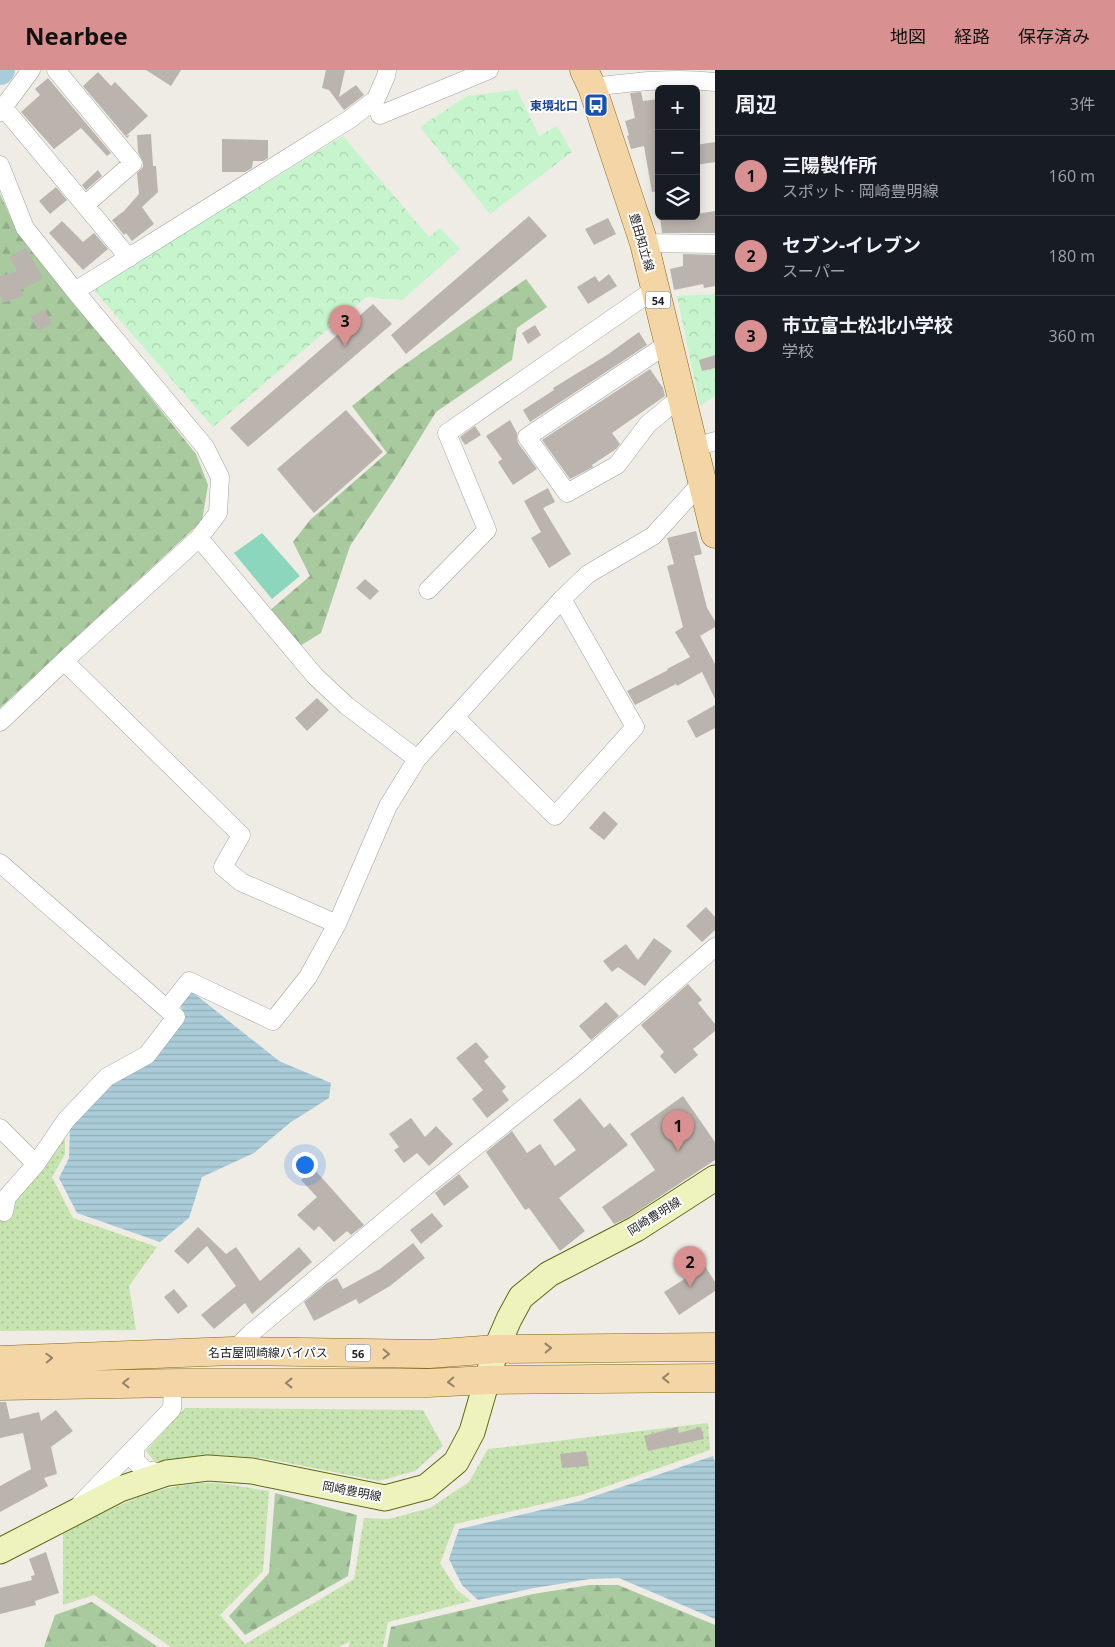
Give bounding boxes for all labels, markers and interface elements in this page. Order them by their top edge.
text: Nearbee [25,19,128,52]
text: 地図 [890,24,926,48]
text: 経路 [954,24,990,48]
text: 保存済み [1018,24,1090,48]
map controls [655,85,700,220]
button: + [655,85,700,130]
text: 周辺 [735,90,777,118]
bus stop icon: 東境北口 [583,92,609,118]
text: 3件 [1070,93,1095,115]
place label: 東境北口 [530,97,578,114]
button: − [655,130,700,175]
text: 三陽製作所 [782,152,877,178]
text: 1 [746,165,756,187]
text: 160 m [1049,165,1095,187]
button: layers [655,175,700,220]
text: スポット · 岡崎豊明線 [782,180,939,202]
street label: 豊田知立線 [626,211,658,273]
text: セブン-イレブン [782,232,921,258]
text: 2 [746,245,756,267]
text: 180 m [1049,245,1095,267]
text: スーパー [782,260,846,282]
road number: 54 [646,292,670,308]
pin: 3 [329,305,361,346]
text: 市立富士松北小学校 [782,312,953,338]
text: 3 [746,325,756,347]
text: 360 m [1049,325,1095,347]
text: 学校 [782,340,814,362]
pin: 1 [662,1110,694,1151]
your location [292,1152,318,1178]
street label: 岡崎豊明線 [624,1193,684,1239]
pin: 2 [674,1246,706,1287]
one-way arrow [545,1343,553,1353]
street label: 名古屋岡崎線バイパス [208,1344,328,1361]
road number: 56 [346,1345,370,1362]
one-way arrow [382,1349,390,1359]
one-way arrow [45,1353,53,1363]
one-way arrow [662,1373,670,1384]
one-way arrow [447,1376,455,1387]
one-way arrow [122,1378,130,1388]
one-way arrow [285,1378,292,1388]
street label: 岡崎豊明線 [321,1477,383,1505]

